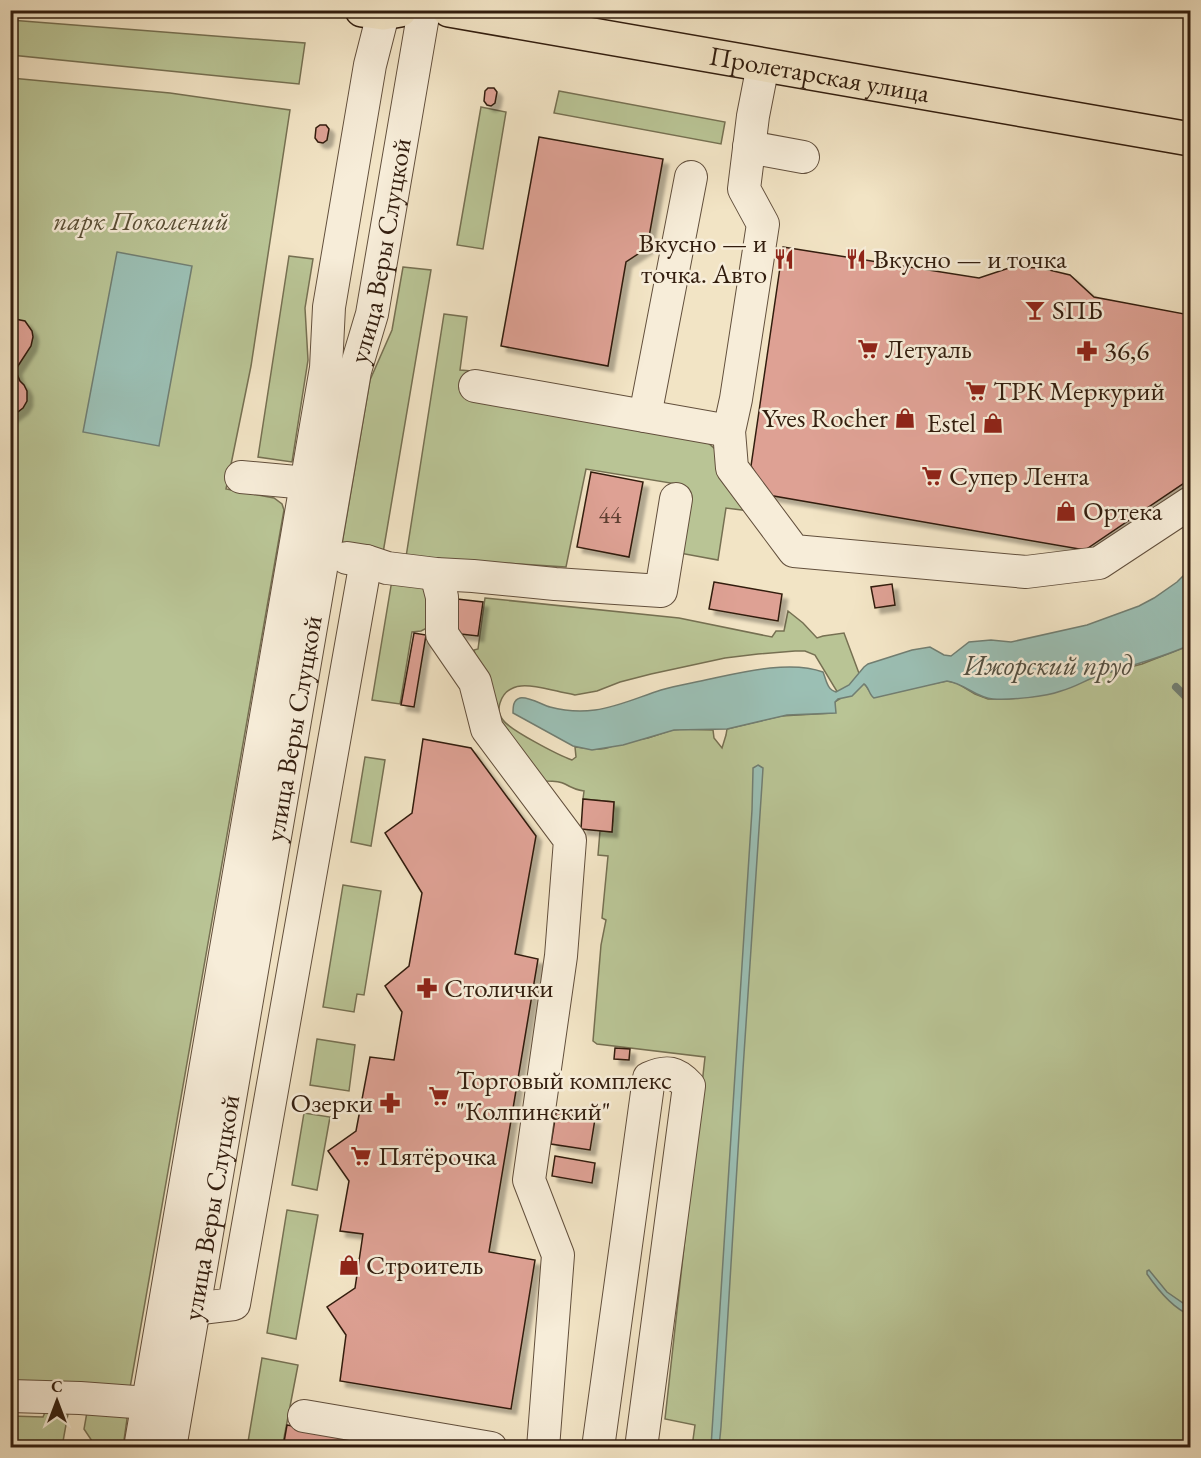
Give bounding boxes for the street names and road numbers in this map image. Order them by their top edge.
street label: Пролетарская улица [707,38,933,110]
street label: улица Веры Слуцкой [340,135,419,367]
street label: улица Веры Слуцкой [256,613,330,844]
street label: улица Веры Слуцкой [174,1092,247,1323]

